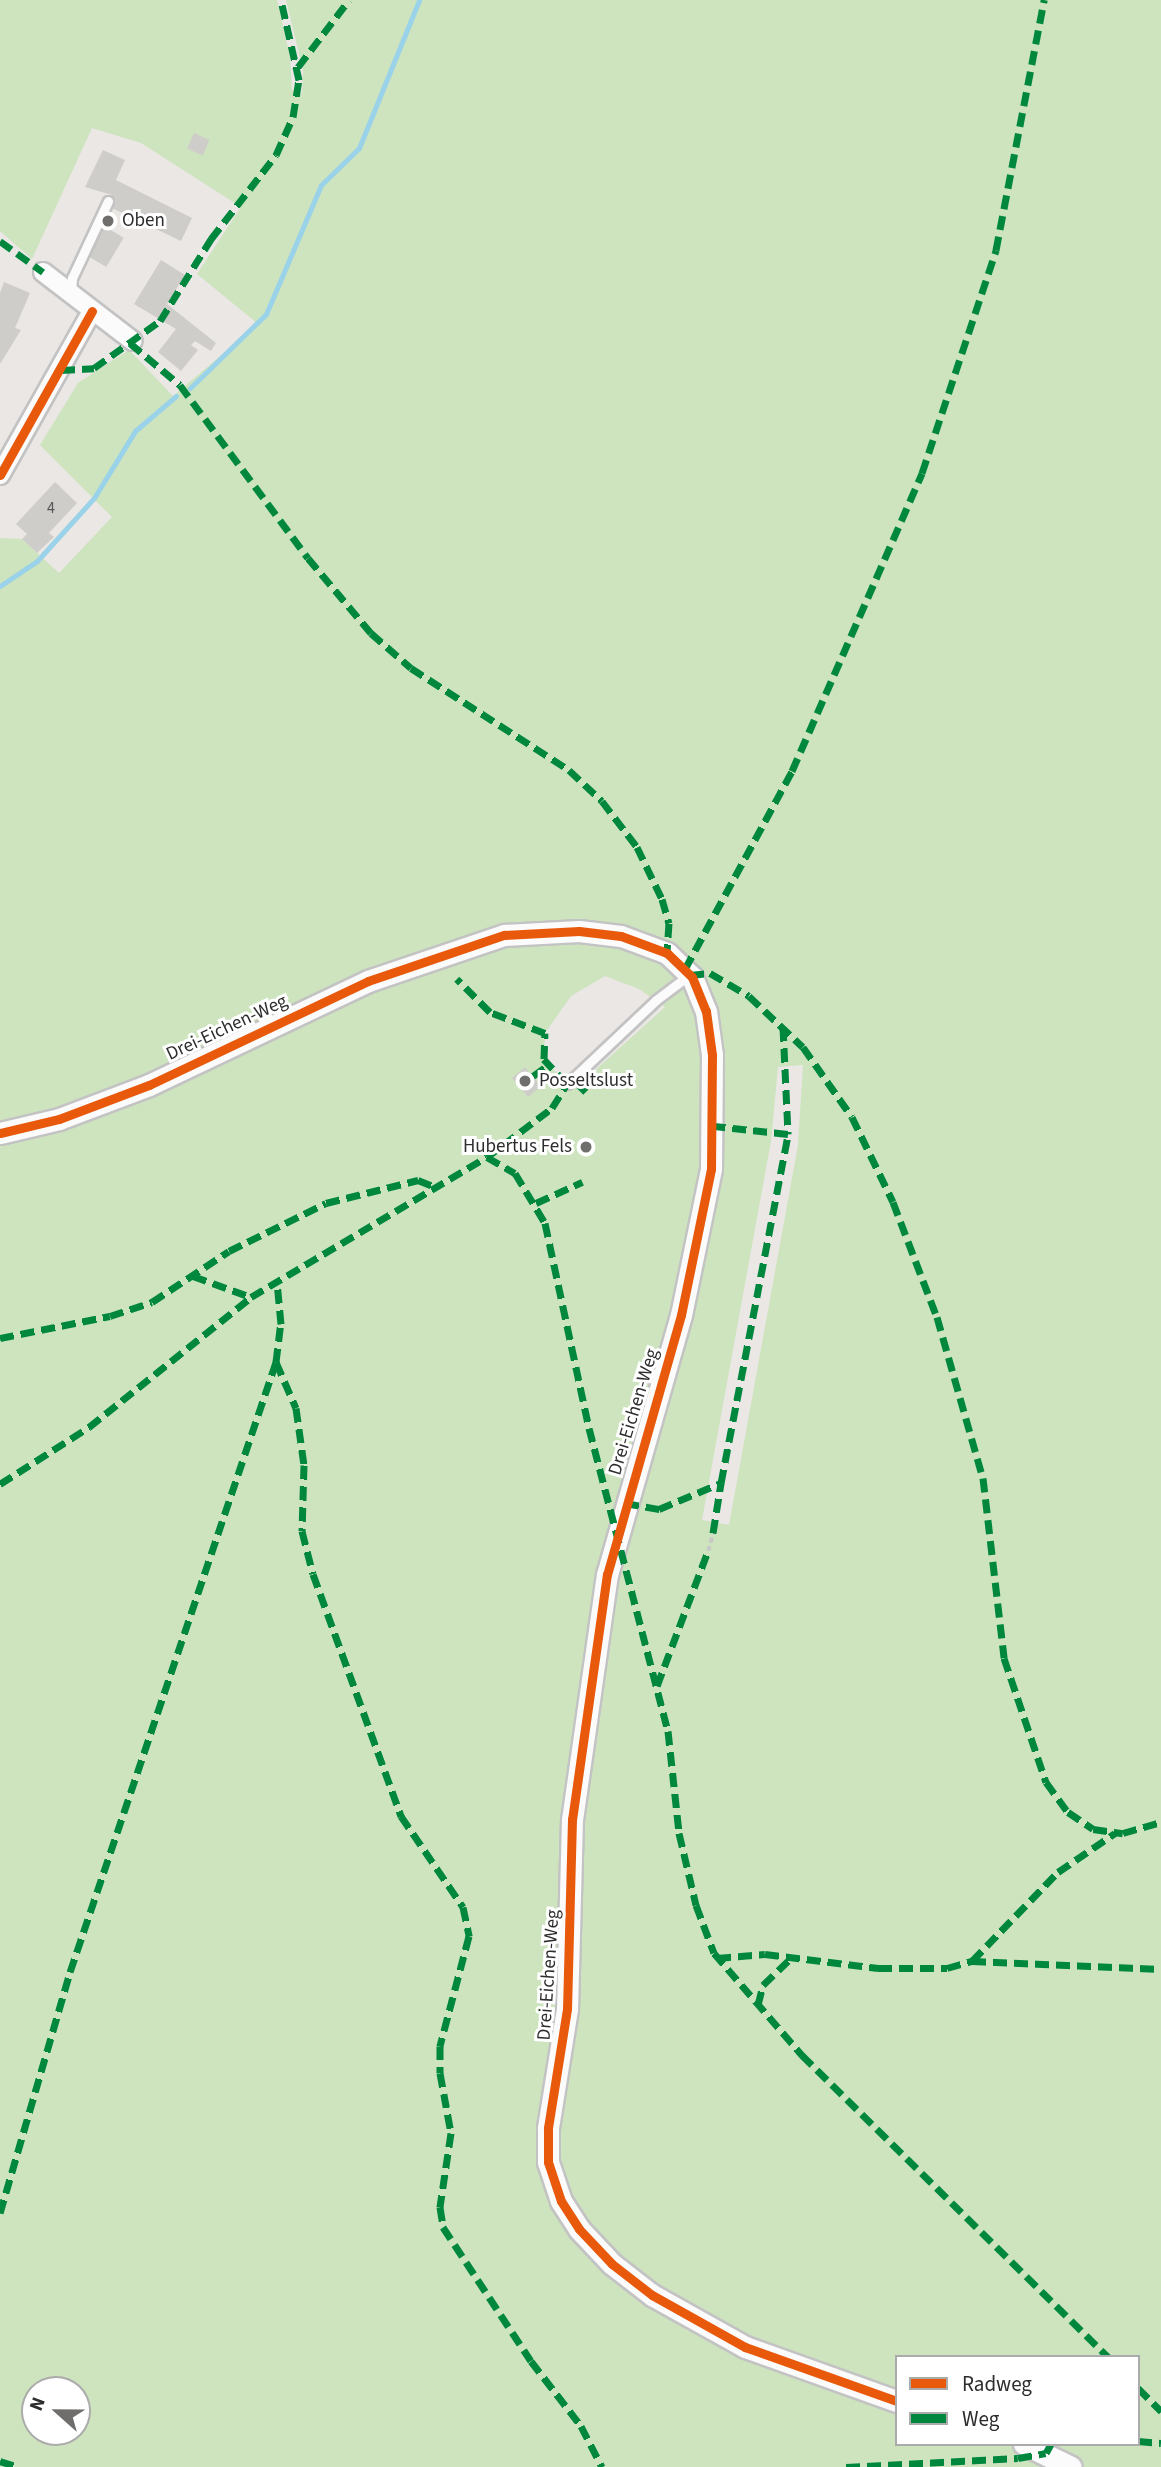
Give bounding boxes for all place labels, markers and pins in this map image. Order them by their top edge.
place label: Oben [122,210,165,232]
marker: Oben [100,213,116,229]
place label: Posseltslust [539,1070,633,1092]
marker: Posseltslust [517,1073,533,1089]
place label: Hubertus Fels [463,1136,572,1158]
marker: Hubertus Fels [578,1139,594,1155]

